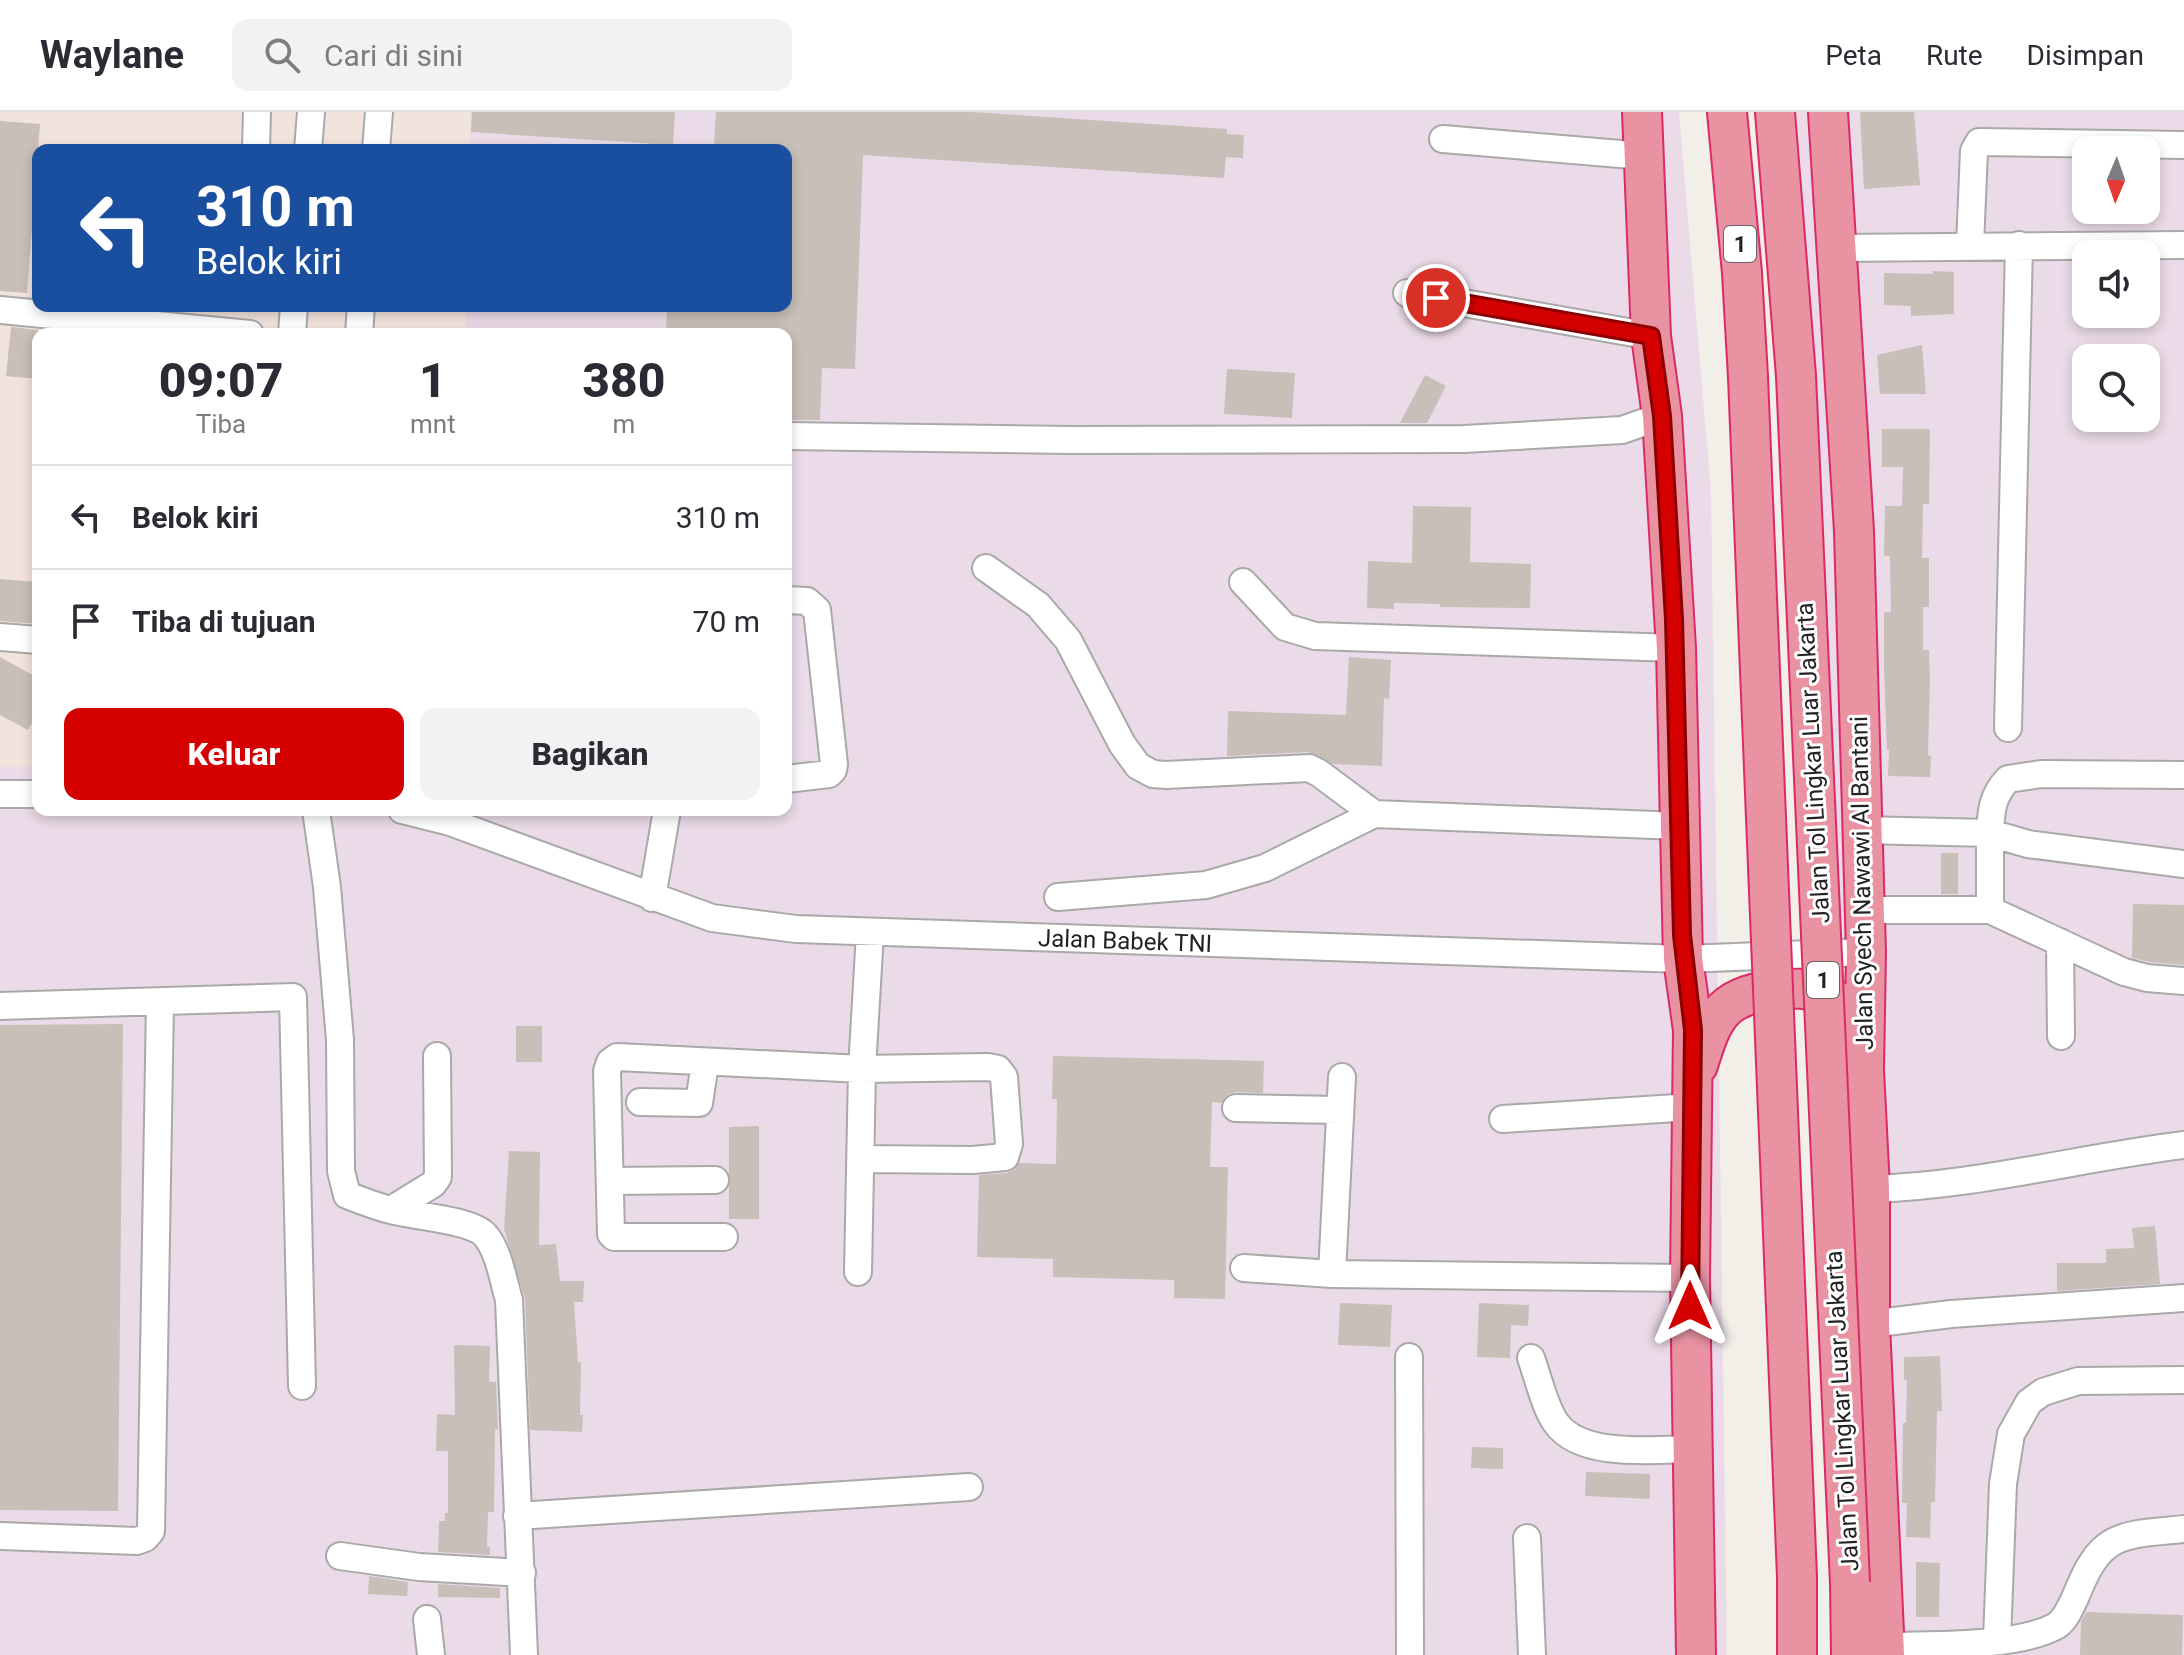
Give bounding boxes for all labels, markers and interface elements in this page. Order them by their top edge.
search box [232,19,792,91]
text: Waylane [40,33,184,77]
icon: search [260,33,304,77]
text: Cari di sini [324,38,463,73]
text: Peta [1825,39,1882,72]
text: Rute [1926,39,1983,72]
text: Disimpan [2027,39,2144,72]
north arrow [2072,136,2160,224]
map controls [2072,136,2160,432]
text: 310 m [196,174,355,240]
icon: left [64,176,168,280]
road number: 1 [1724,226,1756,262]
button: sound [2072,240,2160,328]
text: Belok kiri [196,241,342,283]
pin [1402,264,1470,332]
icon: arrive [1414,276,1458,320]
button: search [2072,344,2160,432]
text: 09:07 [159,352,283,409]
text: 1 [419,352,447,409]
text: 380 [582,352,665,409]
text: Tiba [196,409,246,439]
text: mnt [410,409,456,439]
text: m [612,409,635,439]
icon: left [64,495,108,539]
text: Belok kiri [132,500,259,535]
text: 310 m [676,500,760,535]
icon: arrive [64,599,108,643]
street label: Jalan Tol Lingkar Luar Jakarta [1791,602,1835,924]
text: Tiba di tujuan [132,604,316,639]
text: 70 m [693,604,760,639]
button: Keluar [64,708,404,800]
button: Bagikan [420,708,760,800]
street label: Jalan Syech Nawawi Al Bantani [1845,716,1879,1050]
street label: Jalan Babek TNI [1037,924,1213,958]
road number: 1 [1807,962,1839,998]
street label: Jalan Tol Lingkar Luar Jakarta [1820,1250,1864,1572]
position arrow [1648,1264,1732,1348]

